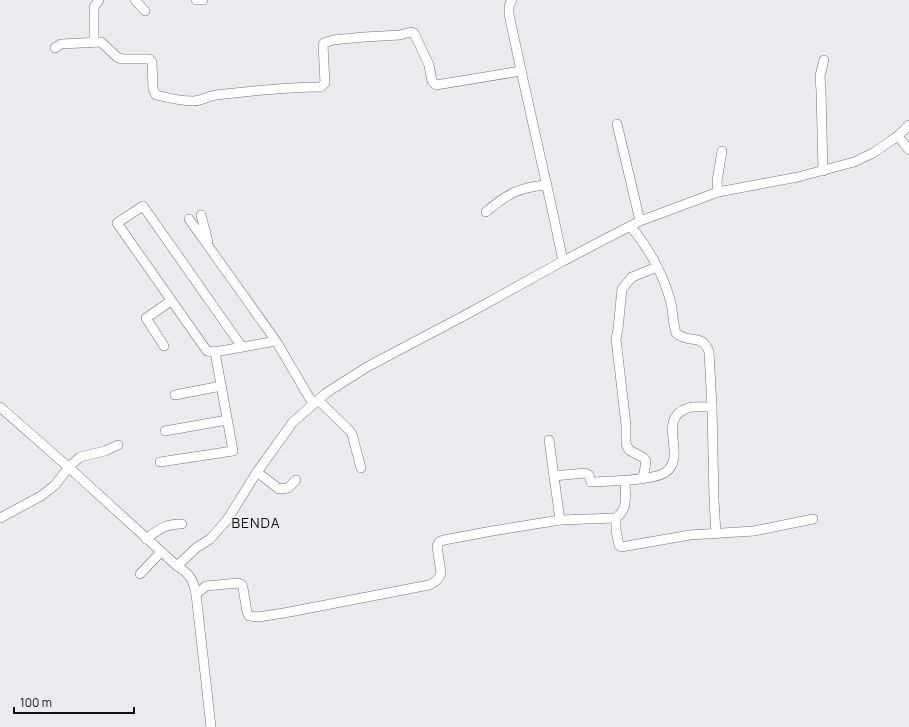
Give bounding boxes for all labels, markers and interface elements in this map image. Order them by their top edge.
district label: BENDA [231,513,281,532]
scale bar [14,689,134,715]
text: 100 m [20,694,52,711]

